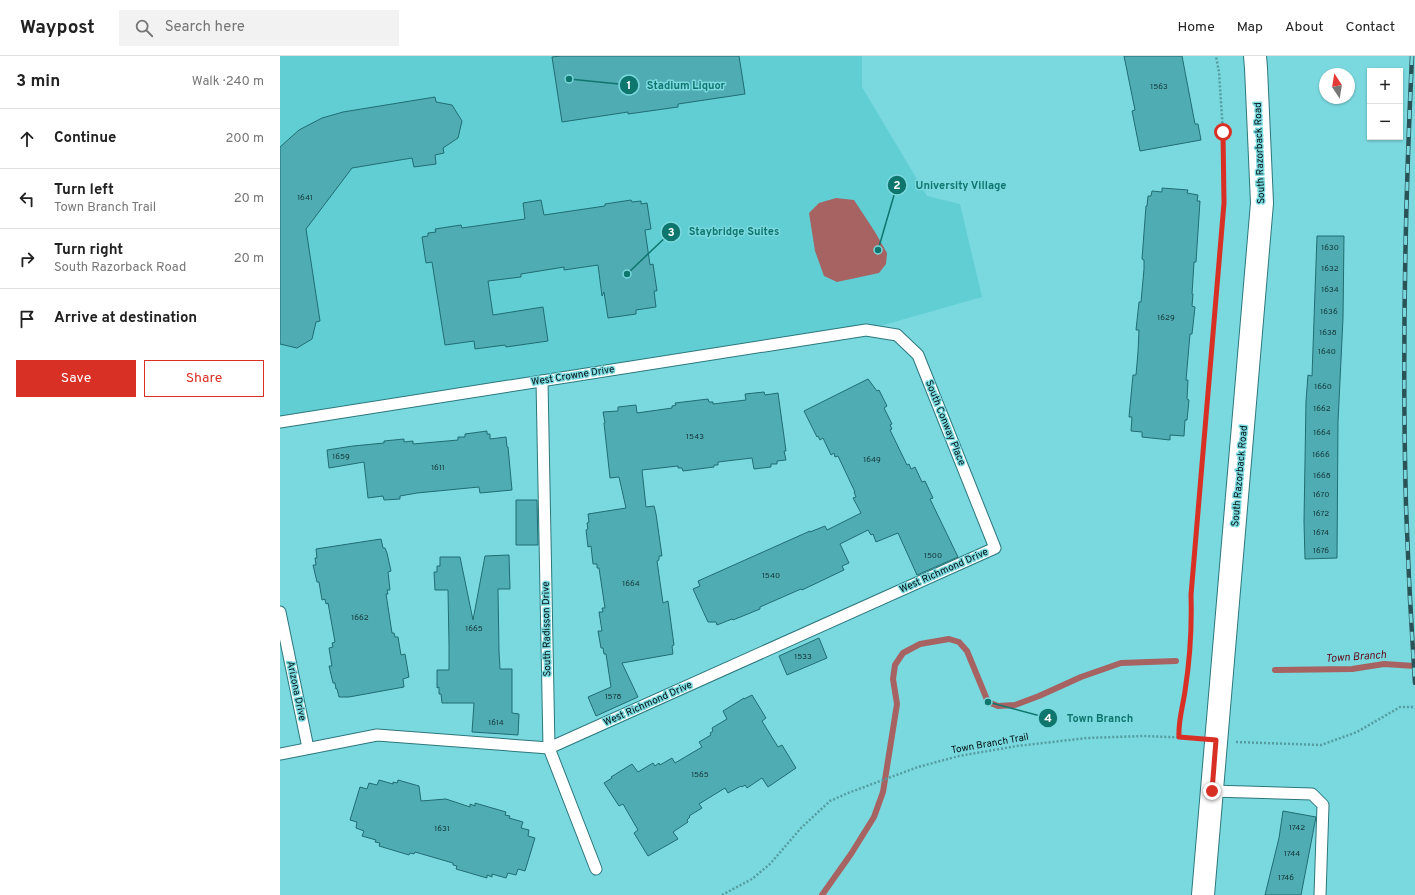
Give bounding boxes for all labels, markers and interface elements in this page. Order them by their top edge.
search box [119,10,399,46]
text: Waypost [20,16,95,40]
icon: search [133,17,155,39]
text: Search here [165,18,245,37]
text: Home [1178,19,1215,36]
text: Map [1237,19,1263,36]
text: About [1285,19,1324,36]
text: Contact [1346,19,1395,36]
north arrow [1319,68,1355,104]
map controls [1367,68,1403,140]
button: + [1367,68,1403,104]
text: 3 min [16,71,60,93]
text: Walk · 240 m [192,74,264,90]
callout: Stadium Liquor [619,74,733,97]
text: 1 [627,78,631,94]
text: Stadium Liquor [647,79,726,93]
house number: 1563 [1150,82,1168,92]
street label: South Razorback Road [1252,102,1268,204]
button: − [1367,104,1403,140]
route start [1214,123,1232,141]
icon: ahead [16,128,38,150]
text: Continue [54,129,116,148]
text: 200 m [225,131,264,147]
callout: University Village [887,174,1014,197]
text: 2 [893,178,901,194]
text: University Village [916,179,1006,193]
text: Turn left [54,181,114,200]
icon: left [16,188,38,210]
text: 20 m [234,191,264,207]
house number: 1641 [297,193,313,203]
text: Town Branch Trail [54,200,156,216]
callout: Staybridge Suites [661,220,788,243]
text: 3 [667,225,675,241]
text: Staybridge Suites [689,225,779,239]
text: Turn right [54,241,123,260]
house number: 1630 [1321,243,1339,253]
icon: right [16,248,38,270]
text: 20 m [234,251,264,267]
text: South Razorback Road [54,260,186,276]
house number: 1632 [1321,264,1339,274]
house number: 1634 [1321,285,1339,295]
house number: 1636 [1320,307,1338,317]
icon: arrive [16,308,38,330]
text: Arrive at destination [54,309,197,328]
house number: 1629 [1157,313,1175,323]
house number: 1638 [1319,328,1337,338]
house number: 1640 [1318,347,1336,357]
button: Save [16,360,136,397]
button: Share [144,360,264,397]
street label: West Crowne Drive [530,363,616,389]
street label: South Conway Place [922,378,968,468]
house number: 1660 [1314,382,1332,392]
house number: 1662 [1313,404,1331,414]
street label: South Razorback Road [1229,425,1251,527]
house number: 1664 [1313,428,1331,438]
house number: 1543 [686,432,704,442]
house number: 1666 [1312,450,1330,460]
house number: 1659 [332,452,350,462]
house number: 1649 [863,455,881,465]
house number: 1611 [431,463,445,473]
house number: 1668 [1313,471,1331,481]
house number: 1670 [1313,490,1329,500]
house number: 1672 [1313,509,1329,519]
house number: 1674 [1313,528,1329,538]
street label: West Richmond Drive [898,546,990,596]
house number: 1676 [1313,546,1329,556]
house number: 1500 [924,551,942,561]
house number: 1540 [762,571,780,581]
house number: 1664 [622,579,640,589]
street label: South Radisson Drive [540,581,554,677]
house number: 1662 [351,613,369,623]
house number: 1665 [465,624,483,634]
water label: Town Branch [1325,648,1387,666]
house number: 1533 [794,652,812,662]
street label: Arizona Drive [283,660,309,722]
street label: West Richmond Drive [602,679,694,729]
house number: 1578 [605,692,621,702]
callout: Town Branch [1038,707,1141,730]
text: 4 [1044,711,1052,727]
text: Town Branch [1067,712,1133,726]
house number: 1614 [488,718,504,728]
street label: Town Branch Trail [950,731,1030,757]
house number: 1565 [691,770,709,780]
route end [1203,782,1221,800]
house number: 1742 [1289,823,1305,833]
house number: 1631 [434,824,450,834]
house number: 1744 [1284,849,1300,859]
house number: 1746 [1278,873,1294,883]

